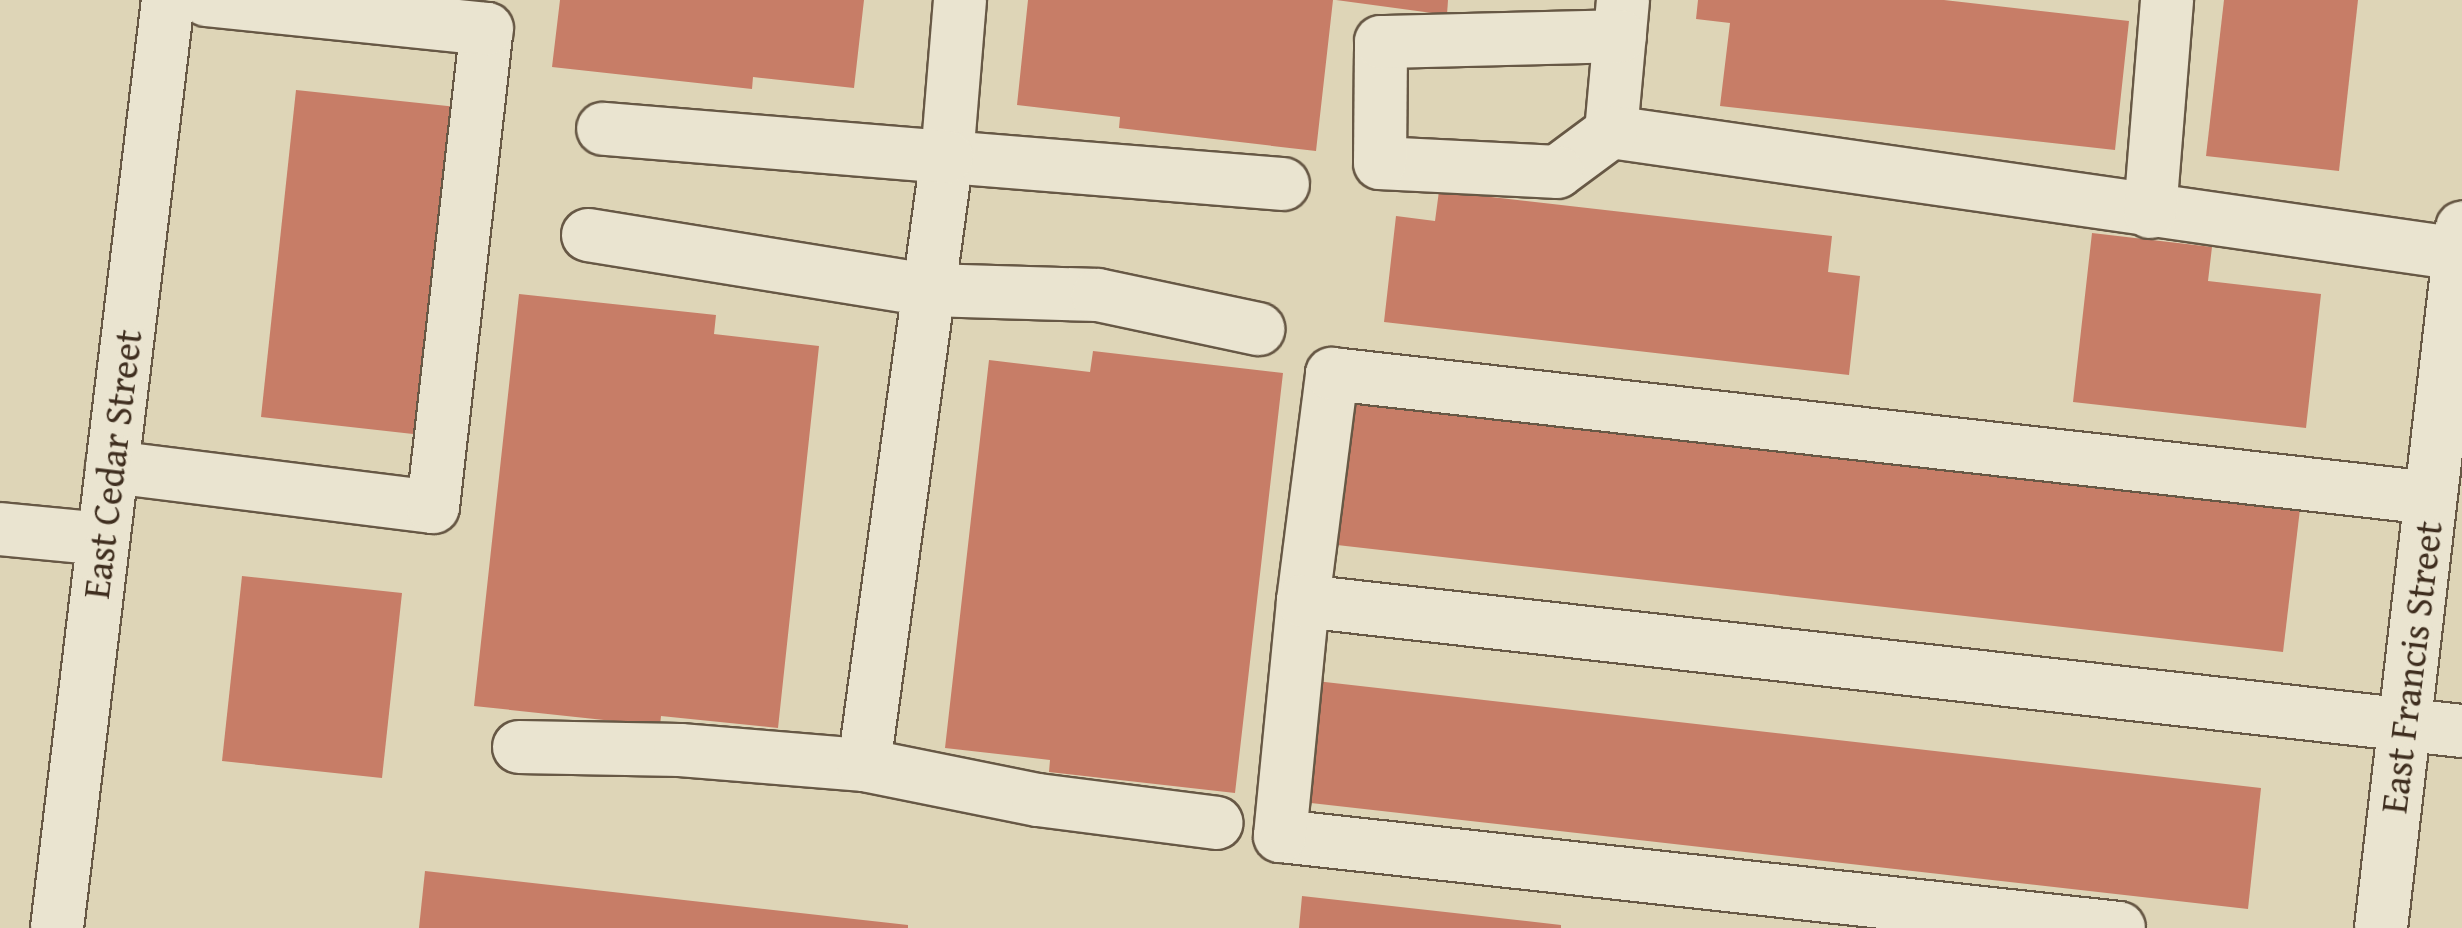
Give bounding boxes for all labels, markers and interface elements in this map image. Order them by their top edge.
street label: East Cedar Street [73,327,151,601]
street label: East Francis Street [2370,518,2452,816]

